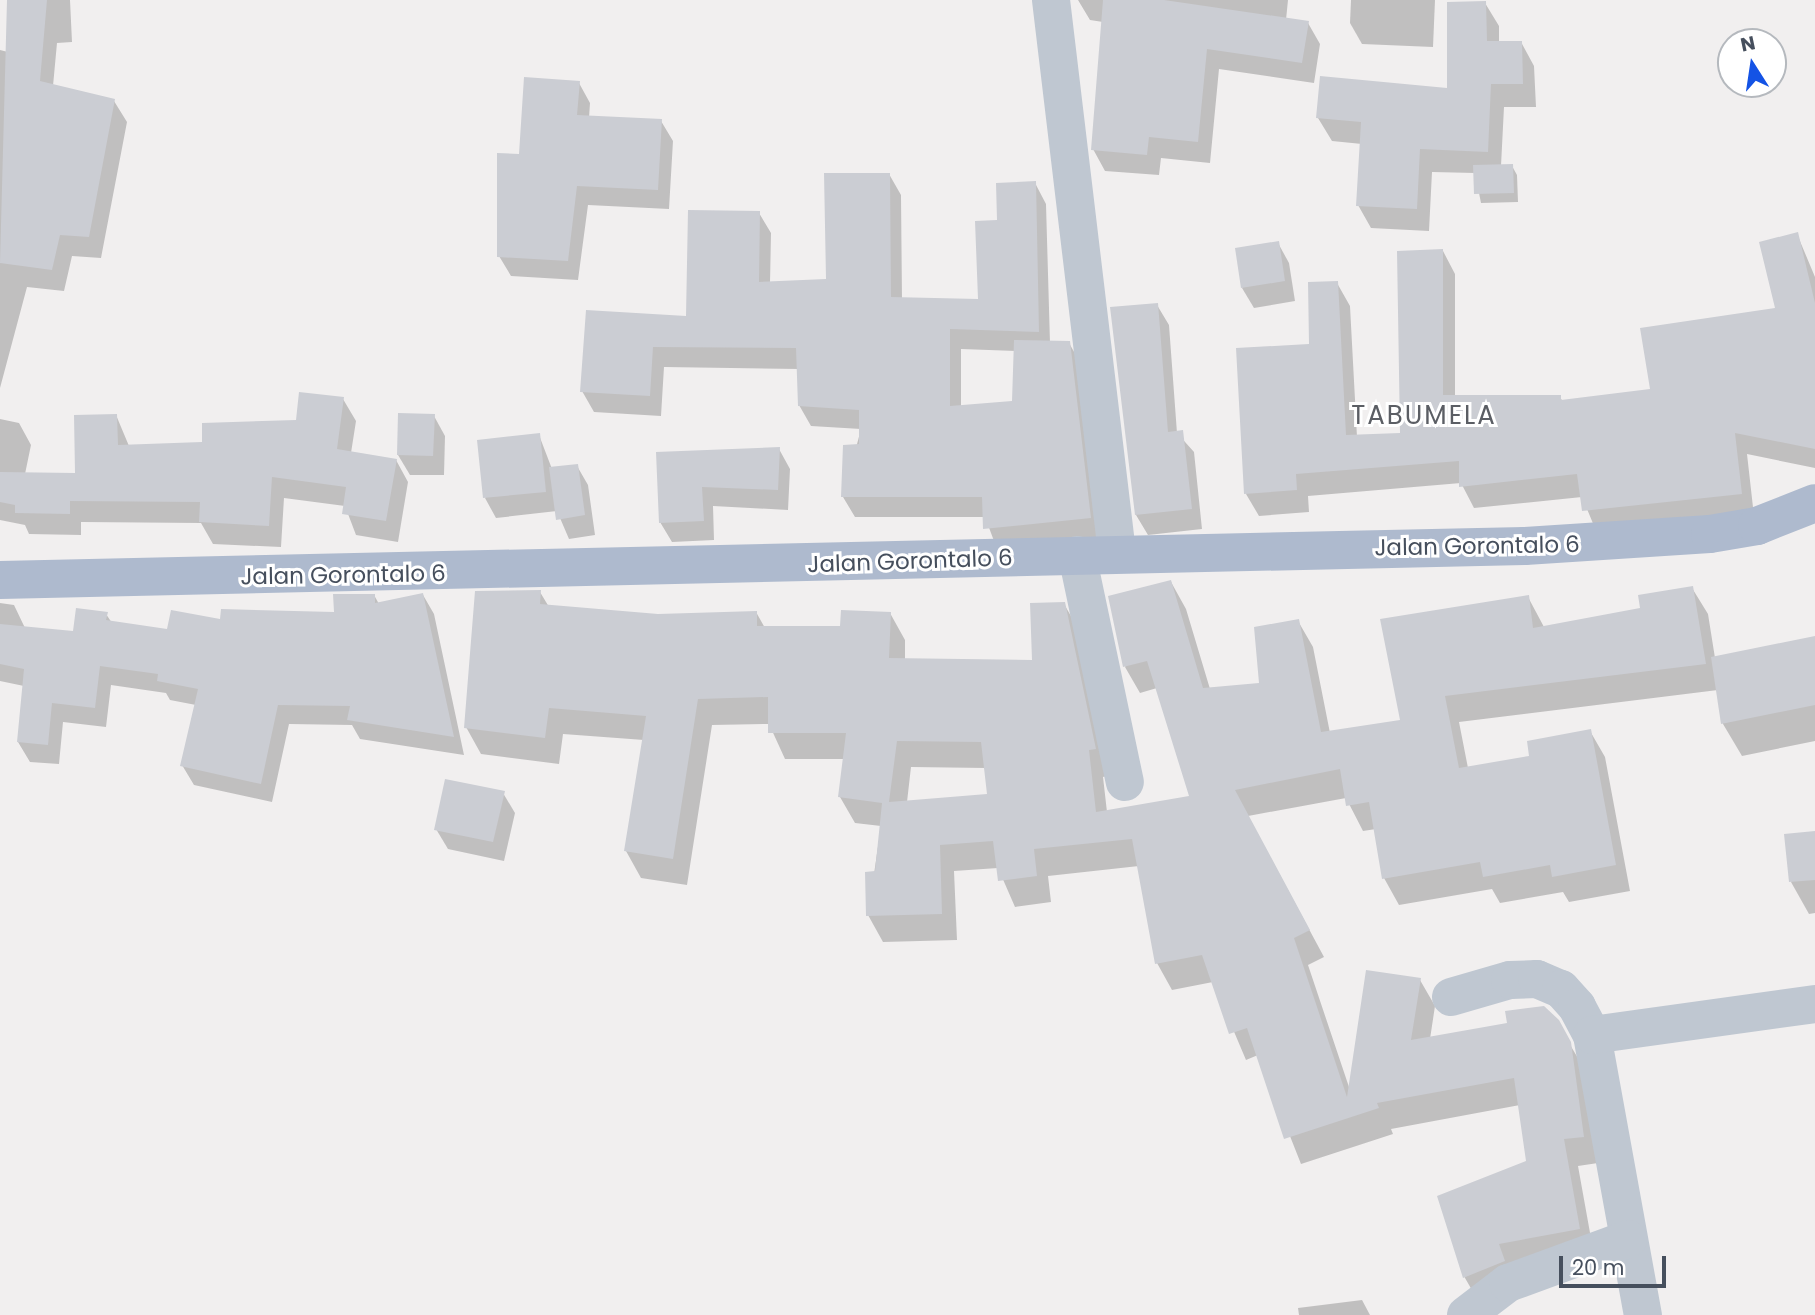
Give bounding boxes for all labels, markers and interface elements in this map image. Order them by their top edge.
north arrow [1717,28,1787,98]
text: N [1738,29,1758,59]
district label: TABUMELA [1352,400,1496,432]
street label: Jalan Gorontalo 6 [1374,530,1580,562]
street label: Jalan Gorontalo 6 [807,544,1013,578]
street label: Jalan Gorontalo 6 [240,559,446,591]
scale bar [1563,1242,1670,1286]
text: 20 m [1572,1253,1625,1282]

